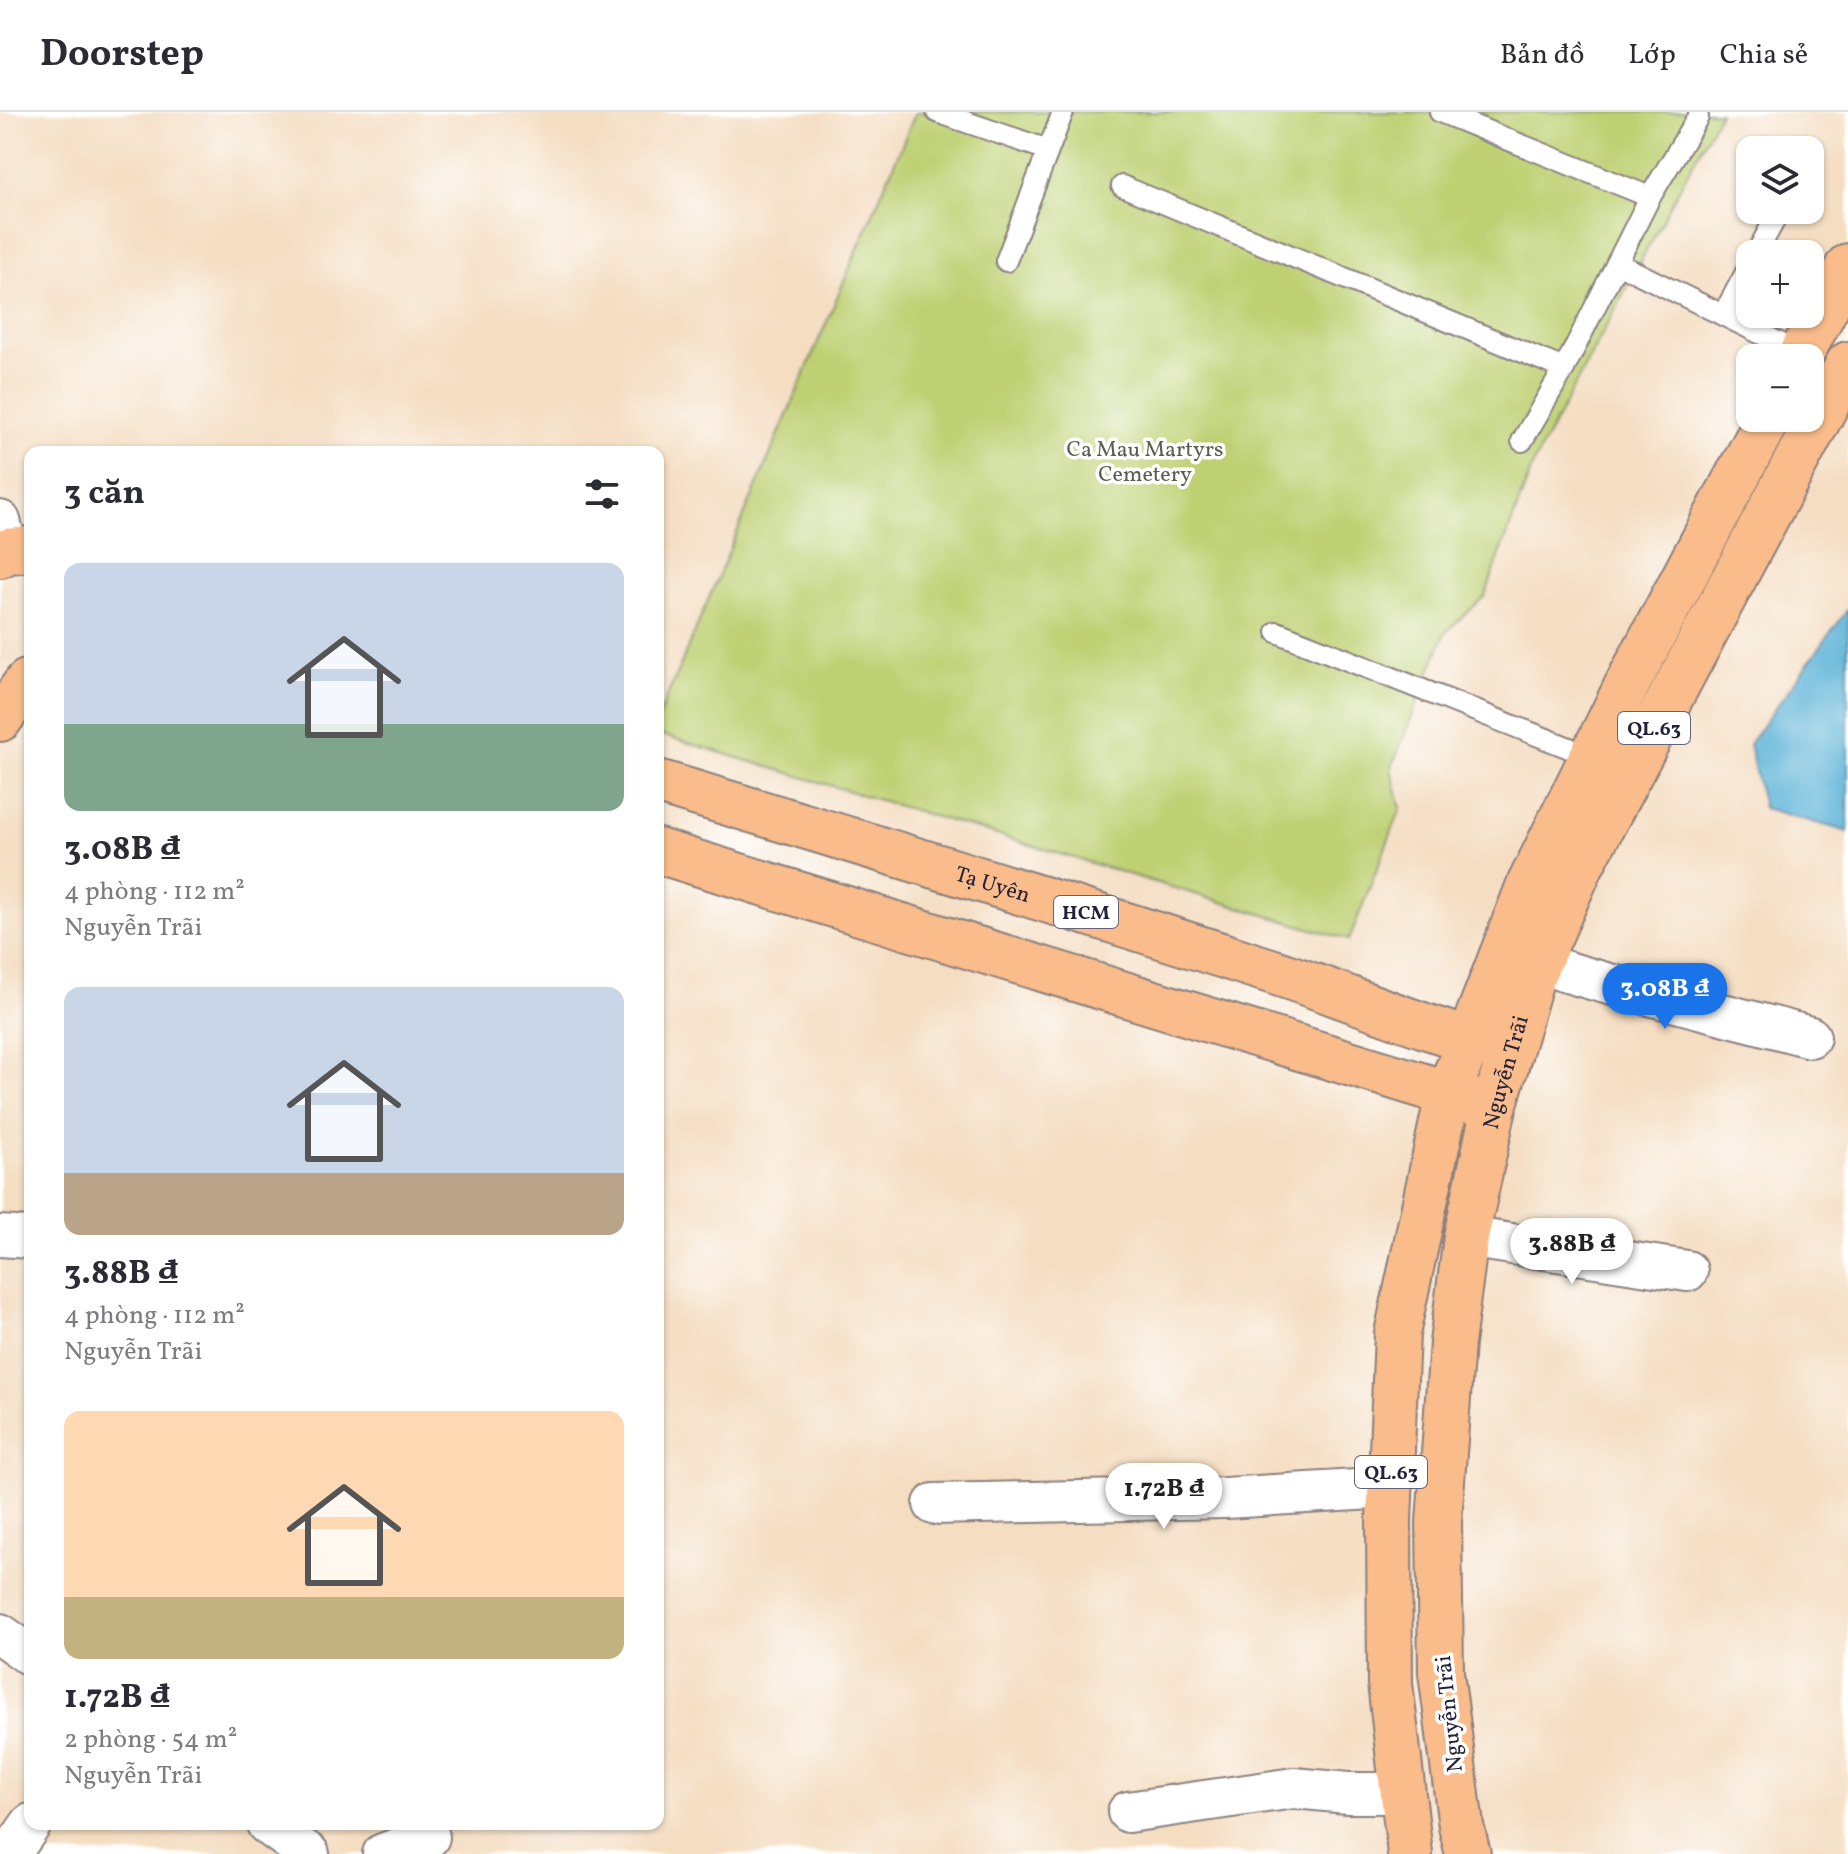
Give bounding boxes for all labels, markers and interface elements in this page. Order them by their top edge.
text: Doorstep [40,29,204,82]
text: Bản đồ [1500,36,1584,75]
text: Lớp [1628,36,1676,75]
text: Chia sẻ [1720,36,1808,75]
map controls [1736,136,1824,432]
button: layers [1736,136,1824,224]
button: + [1736,240,1824,328]
button: − [1736,344,1824,432]
park label: Ca Mau Martyrs Cemetery [1067,435,1223,491]
text: 3 căn [64,471,145,518]
icon: filters [580,472,624,516]
icon: home [272,615,416,759]
road number: QL.63 [1618,712,1690,744]
text: 3.08B ₫ [64,827,181,874]
street label: Tạ Uyên [951,860,1034,912]
text: 4 phòng · 112 m² [64,874,245,910]
road number: HCM [1054,896,1118,928]
text: Nguyễn Trãi [64,910,202,946]
pin: 3.08B ₫ [1591,963,1739,1031]
text: 3.08B ₫ [1620,971,1710,1007]
street label: Nguyễn Trãi [1477,1012,1538,1132]
icon: home [272,1039,416,1183]
pin: 3.88B ₫ [1498,1218,1646,1286]
text: 3.88B ₫ [1528,1226,1616,1262]
text: 3.88B ₫ [64,1251,178,1298]
text: 4 phòng · 112 m² [64,1298,245,1334]
text: Nguyễn Trãi [64,1334,202,1370]
road number: QL.63 [1355,1456,1427,1488]
icon: home [272,1463,416,1607]
pin: 1.72B ₫ [1090,1463,1238,1531]
text: 1.72B ₫ [1123,1471,1205,1507]
street label: Nguyễn Trãi [1429,1654,1472,1774]
text: 1.72B ₫ [64,1675,170,1722]
text: 2 phòng · 54 m² [64,1722,237,1758]
text: Nguyễn Trãi [64,1758,202,1794]

